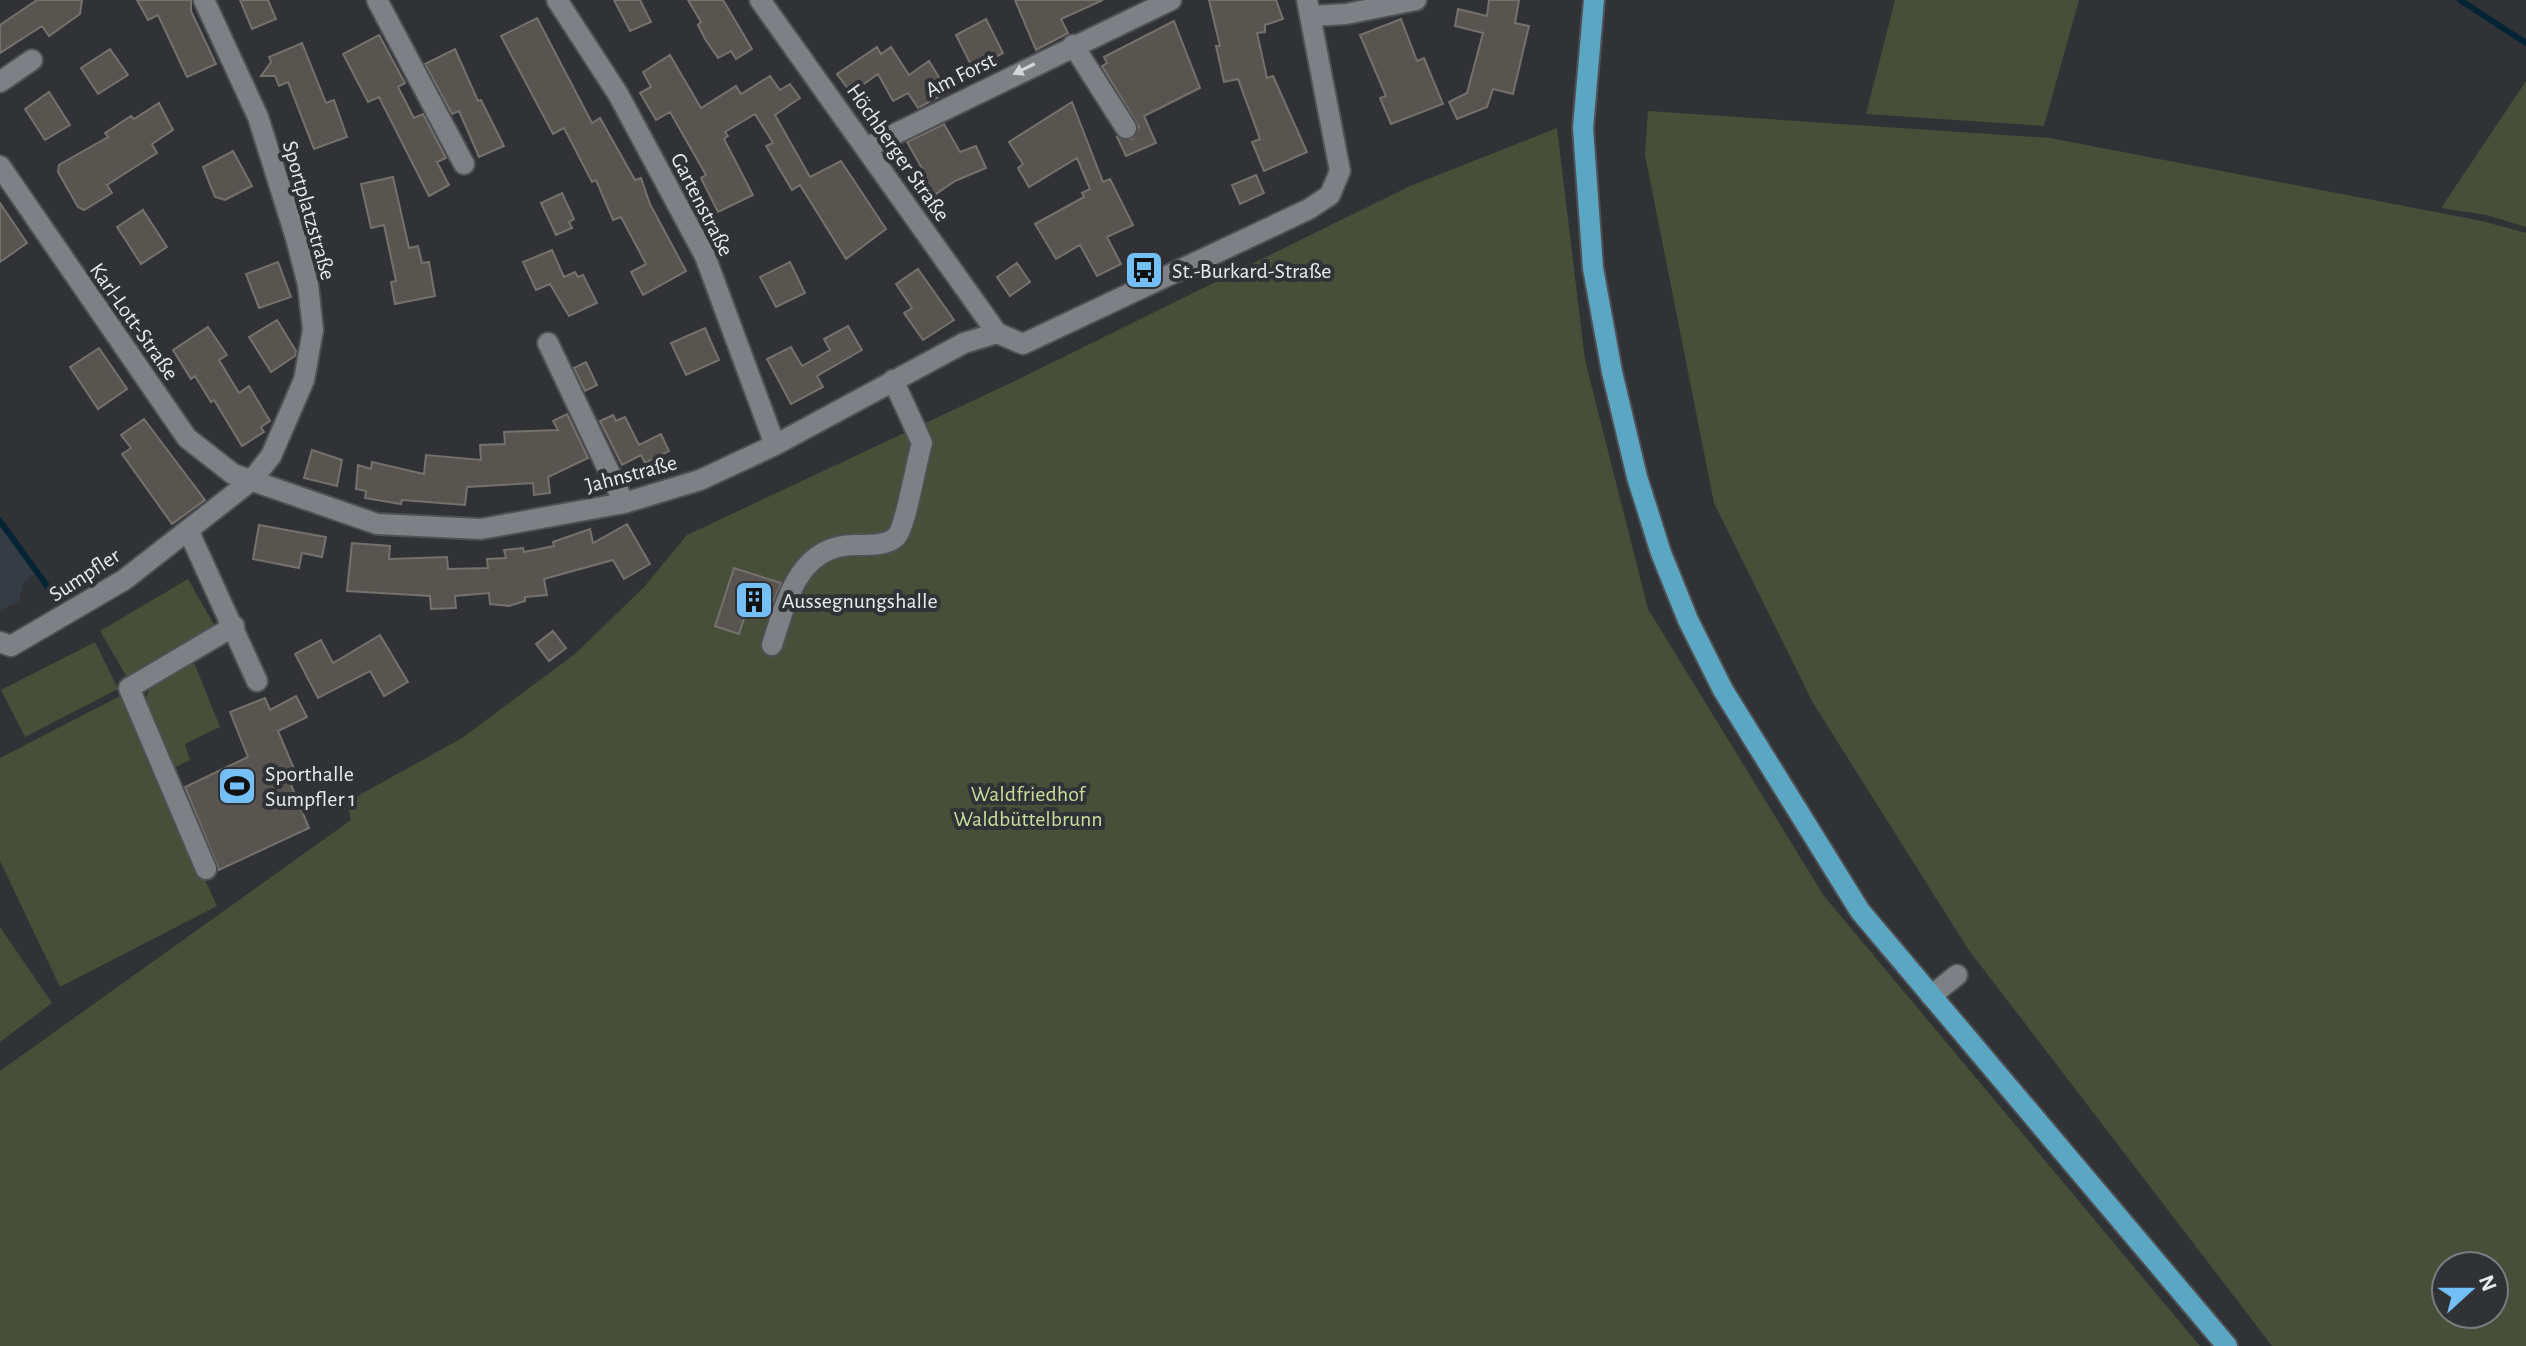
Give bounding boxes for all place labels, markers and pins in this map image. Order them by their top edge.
bus stop icon: St.-Burkard-Straße [1123,249,1165,291]
place label: St.-Burkard-Straße [1172,260,1331,282]
building icon: Aussegnungshalle [733,579,775,621]
place label: Aussegnungshalle [782,590,938,612]
place label: Sporthalle Sumpfler 1 [265,763,356,810]
sports icon: Sporthalle Sumpfler 1 [216,765,258,807]

